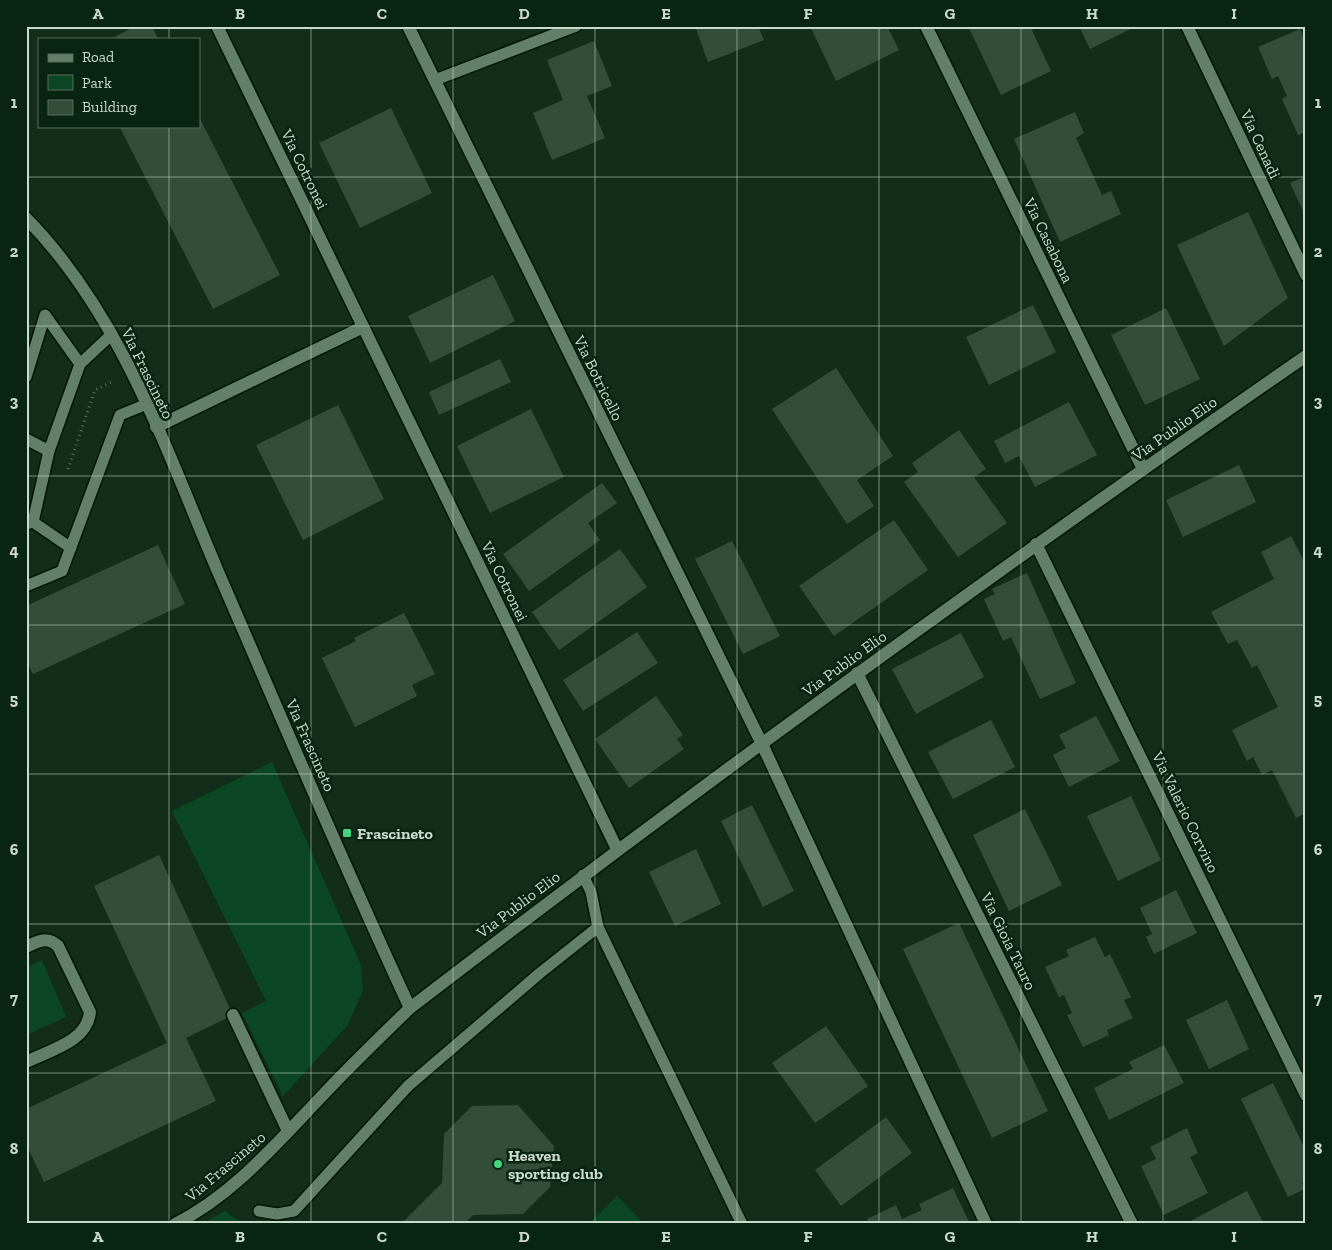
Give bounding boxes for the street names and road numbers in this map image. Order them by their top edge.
street label: Via Cenadi [1236,106,1285,182]
street label: Via Cotronei [277,125,332,213]
street label: Via Casabona [1019,194,1077,286]
street label: Via Frascineto [117,324,178,422]
street label: Via Botricello [569,332,627,424]
street label: Via Publio Elio [1127,392,1221,465]
street label: Via Cotronei [477,537,532,625]
street label: Via Publio Elio [798,626,890,701]
street label: Via Frascineto [281,695,339,794]
street label: Via Valerio Corvino [1148,748,1223,876]
street label: Via Publio Elio [472,867,564,943]
street label: Via Gioia Tauro [976,888,1040,993]
street label: Via Frascineto [181,1127,269,1206]

